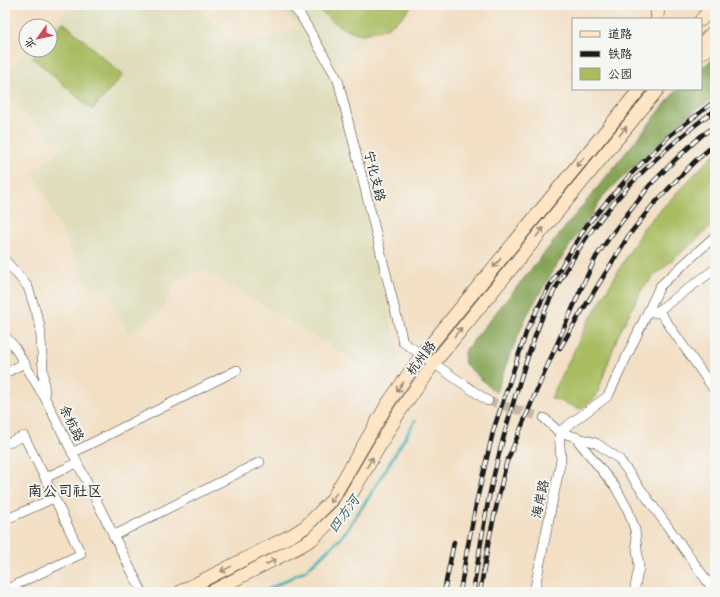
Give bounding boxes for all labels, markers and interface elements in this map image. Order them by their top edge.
north arrow [18,18,58,58]
legend [572,18,702,90]
text: 道路 [608,27,632,41]
text: 北 [22,35,38,51]
text: 铁路 [608,47,632,61]
text: 公园 [608,67,632,81]
one-way arrow [619,126,628,137]
street label: 宁化支路 [361,149,389,203]
one-way arrow [575,157,584,168]
one-way arrow [536,226,545,237]
one-way arrow [493,257,502,268]
one-way arrow [454,327,463,338]
street label: 杭州路 [403,338,439,378]
one-way arrow [396,381,404,392]
street label: 余杭路 [57,402,87,444]
one-way arrow [367,456,375,468]
street label: 海岸路 [529,478,551,520]
district label: 南公司社区 [27,482,103,500]
water label: 四方河 [325,490,364,536]
one-way arrow [329,492,337,503]
one-way arrow [265,558,277,565]
one-way arrow [220,566,232,573]

